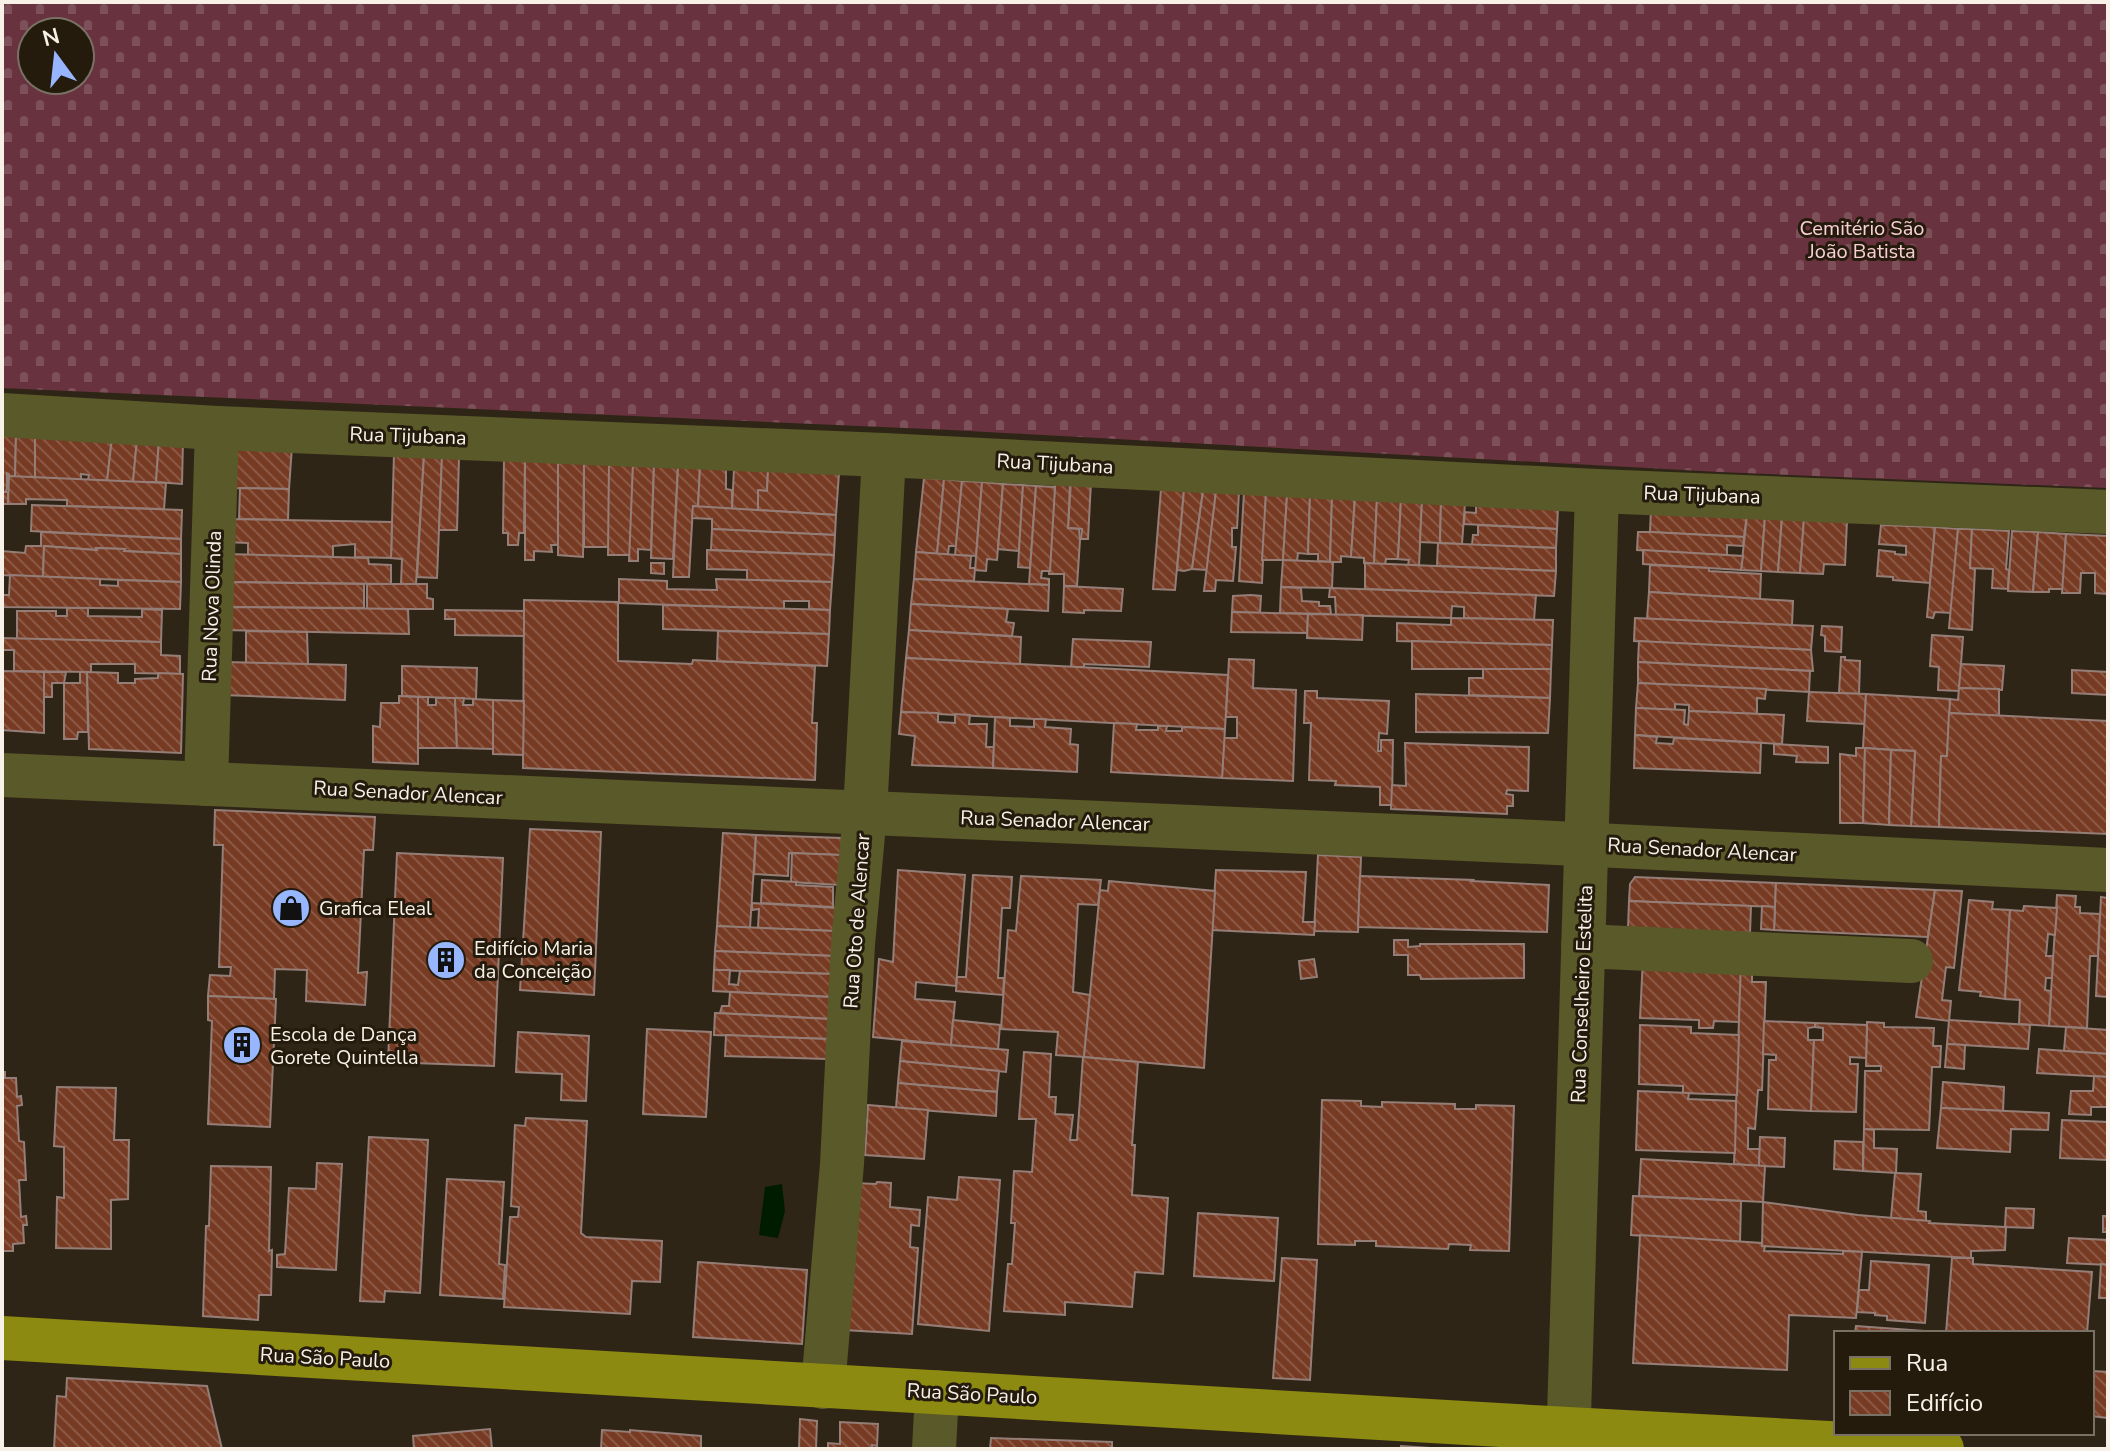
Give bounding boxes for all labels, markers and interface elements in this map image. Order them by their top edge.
north arrow [16,16,96,96]
text: N [39,21,63,54]
park label: Cemitério São João Batista [1800,215,1924,265]
street label: Rua Tijubana [349,420,467,452]
street label: Rua Tijubana [996,447,1114,481]
street label: Rua Tijubana [1643,479,1761,511]
street label: Rua Nova Olinda [196,530,228,682]
street label: Rua Senador Alencar [313,775,503,811]
street label: Rua Senador Alencar [960,804,1150,838]
street label: Rua Oto de Alencar [837,832,877,1010]
street label: Rua Senador Alencar [1607,832,1797,868]
street label: Rua Conselheiro Estelita [1565,884,1599,1104]
shop icon: Grafica Eleal [270,887,312,929]
place label: Grafica Eleal [319,895,432,922]
place label: Edifício Maria da Conceição [474,935,593,985]
building icon: Edifício Maria da Conceição [425,939,467,981]
place label: Escola de Dança Gorete Quintella [270,1021,419,1071]
building icon: Escola de Dança Gorete Quintella [221,1024,263,1066]
legend [1834,1331,2094,1435]
street label: Rua São Paulo [259,1341,391,1375]
text: Rua [1906,1347,1948,1379]
street label: Rua São Paulo [906,1377,1038,1411]
text: Edifício [1906,1387,1983,1419]

